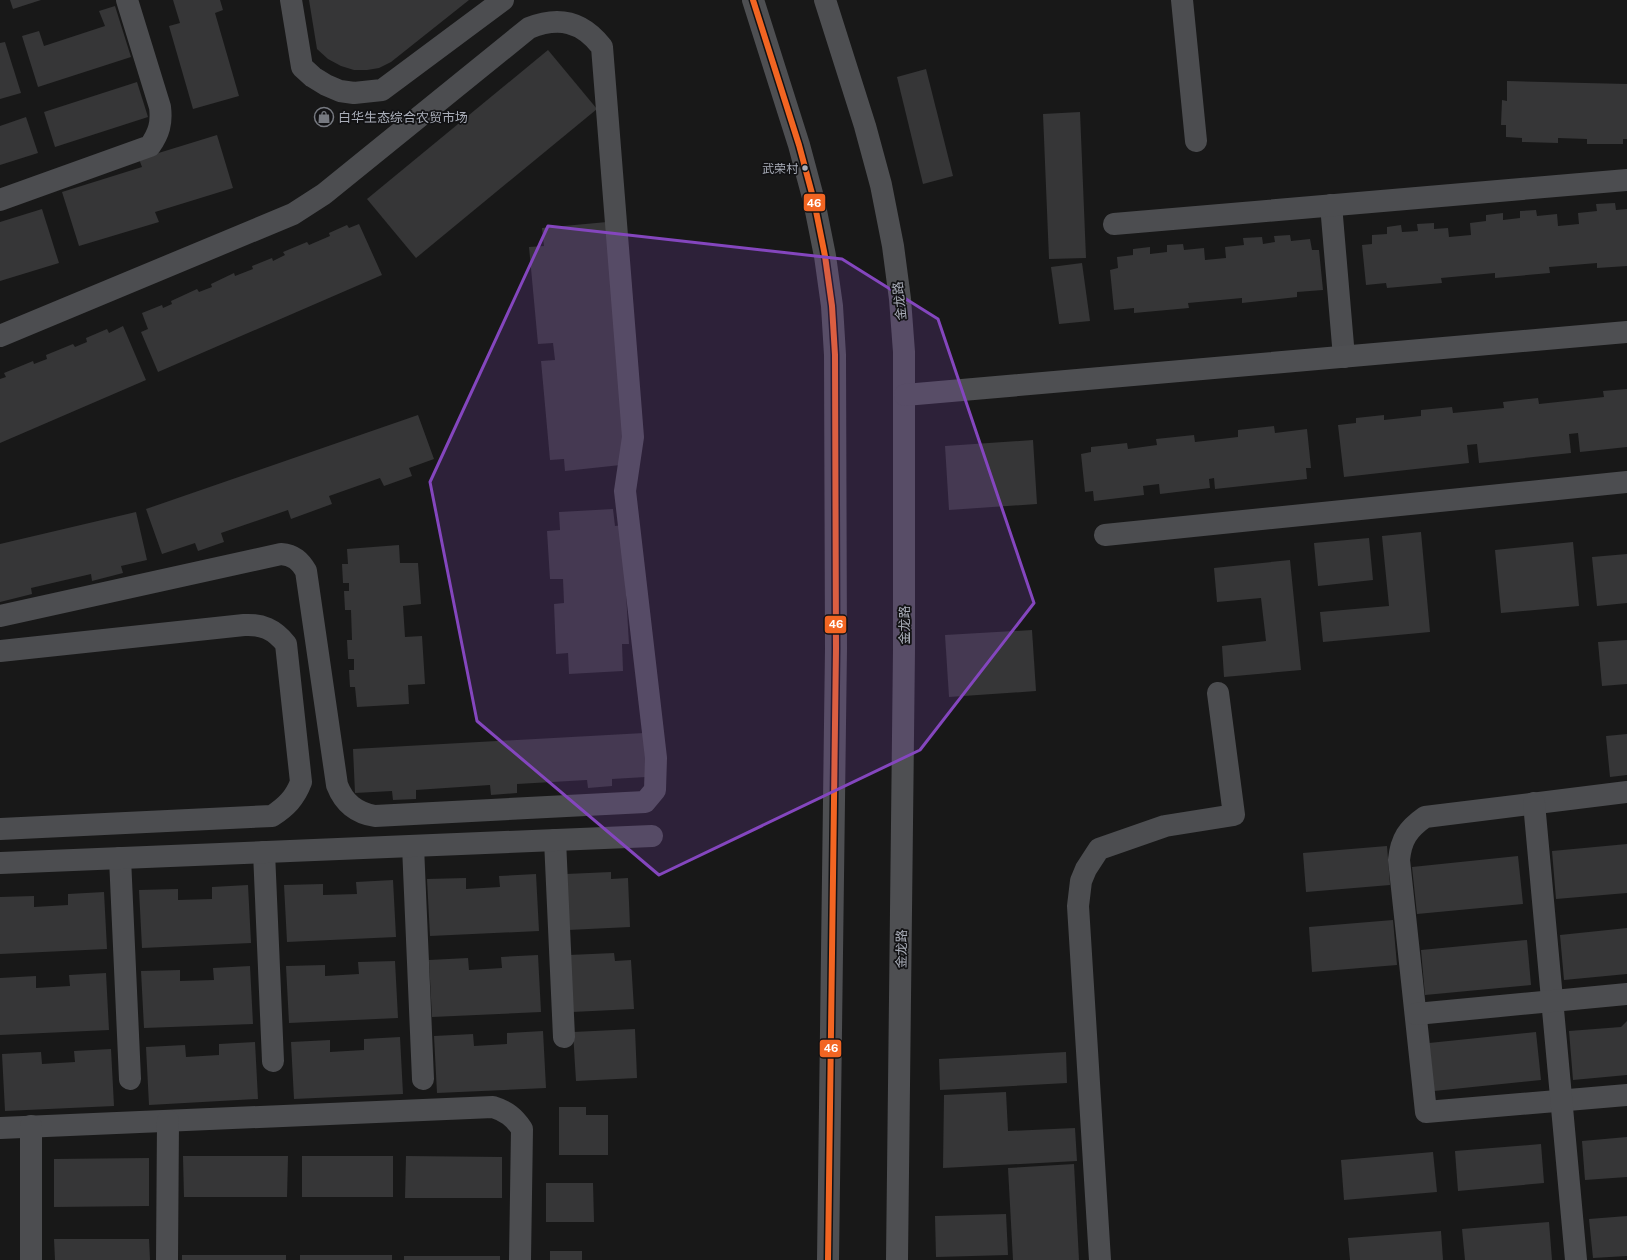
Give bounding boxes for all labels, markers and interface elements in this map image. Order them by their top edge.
shop icon: 白华生态综合农贸市场 [313,106,335,128]
place label: 白华生态综合农贸市场 [338,110,468,125]
place label: 武荣村 [762,162,799,176]
marker: 武荣村 [800,163,810,173]
line badge: 46 [803,193,826,212]
text: 46 [807,197,821,209]
street label: 金龙路 [890,281,909,321]
street label: 金龙路 [897,605,912,645]
line badge: 46 [824,615,847,634]
text: 46 [829,618,843,630]
street label: 金龙路 [894,929,909,969]
line badge: 46 [819,1039,842,1058]
text: 46 [824,1042,838,1054]

